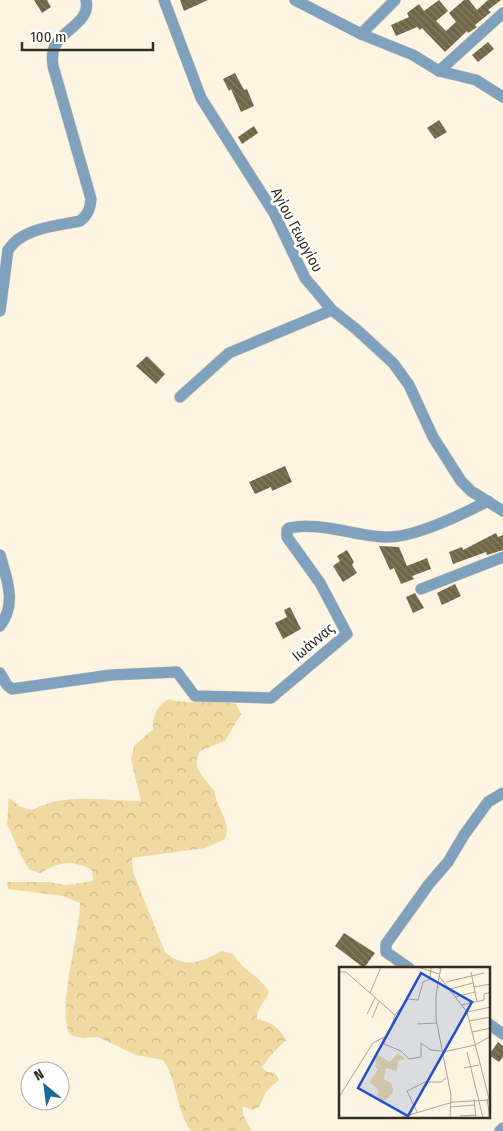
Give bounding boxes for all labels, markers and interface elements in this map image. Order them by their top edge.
scale bar [22,20,154,52]
text: 100 m [30,28,67,46]
street label: Αγίου Γεωργίου [267,185,327,275]
street label: Ιωάννας [288,619,338,665]
inset map [339,967,490,1118]
north arrow [20,1061,70,1111]
text: N [31,1066,47,1085]

